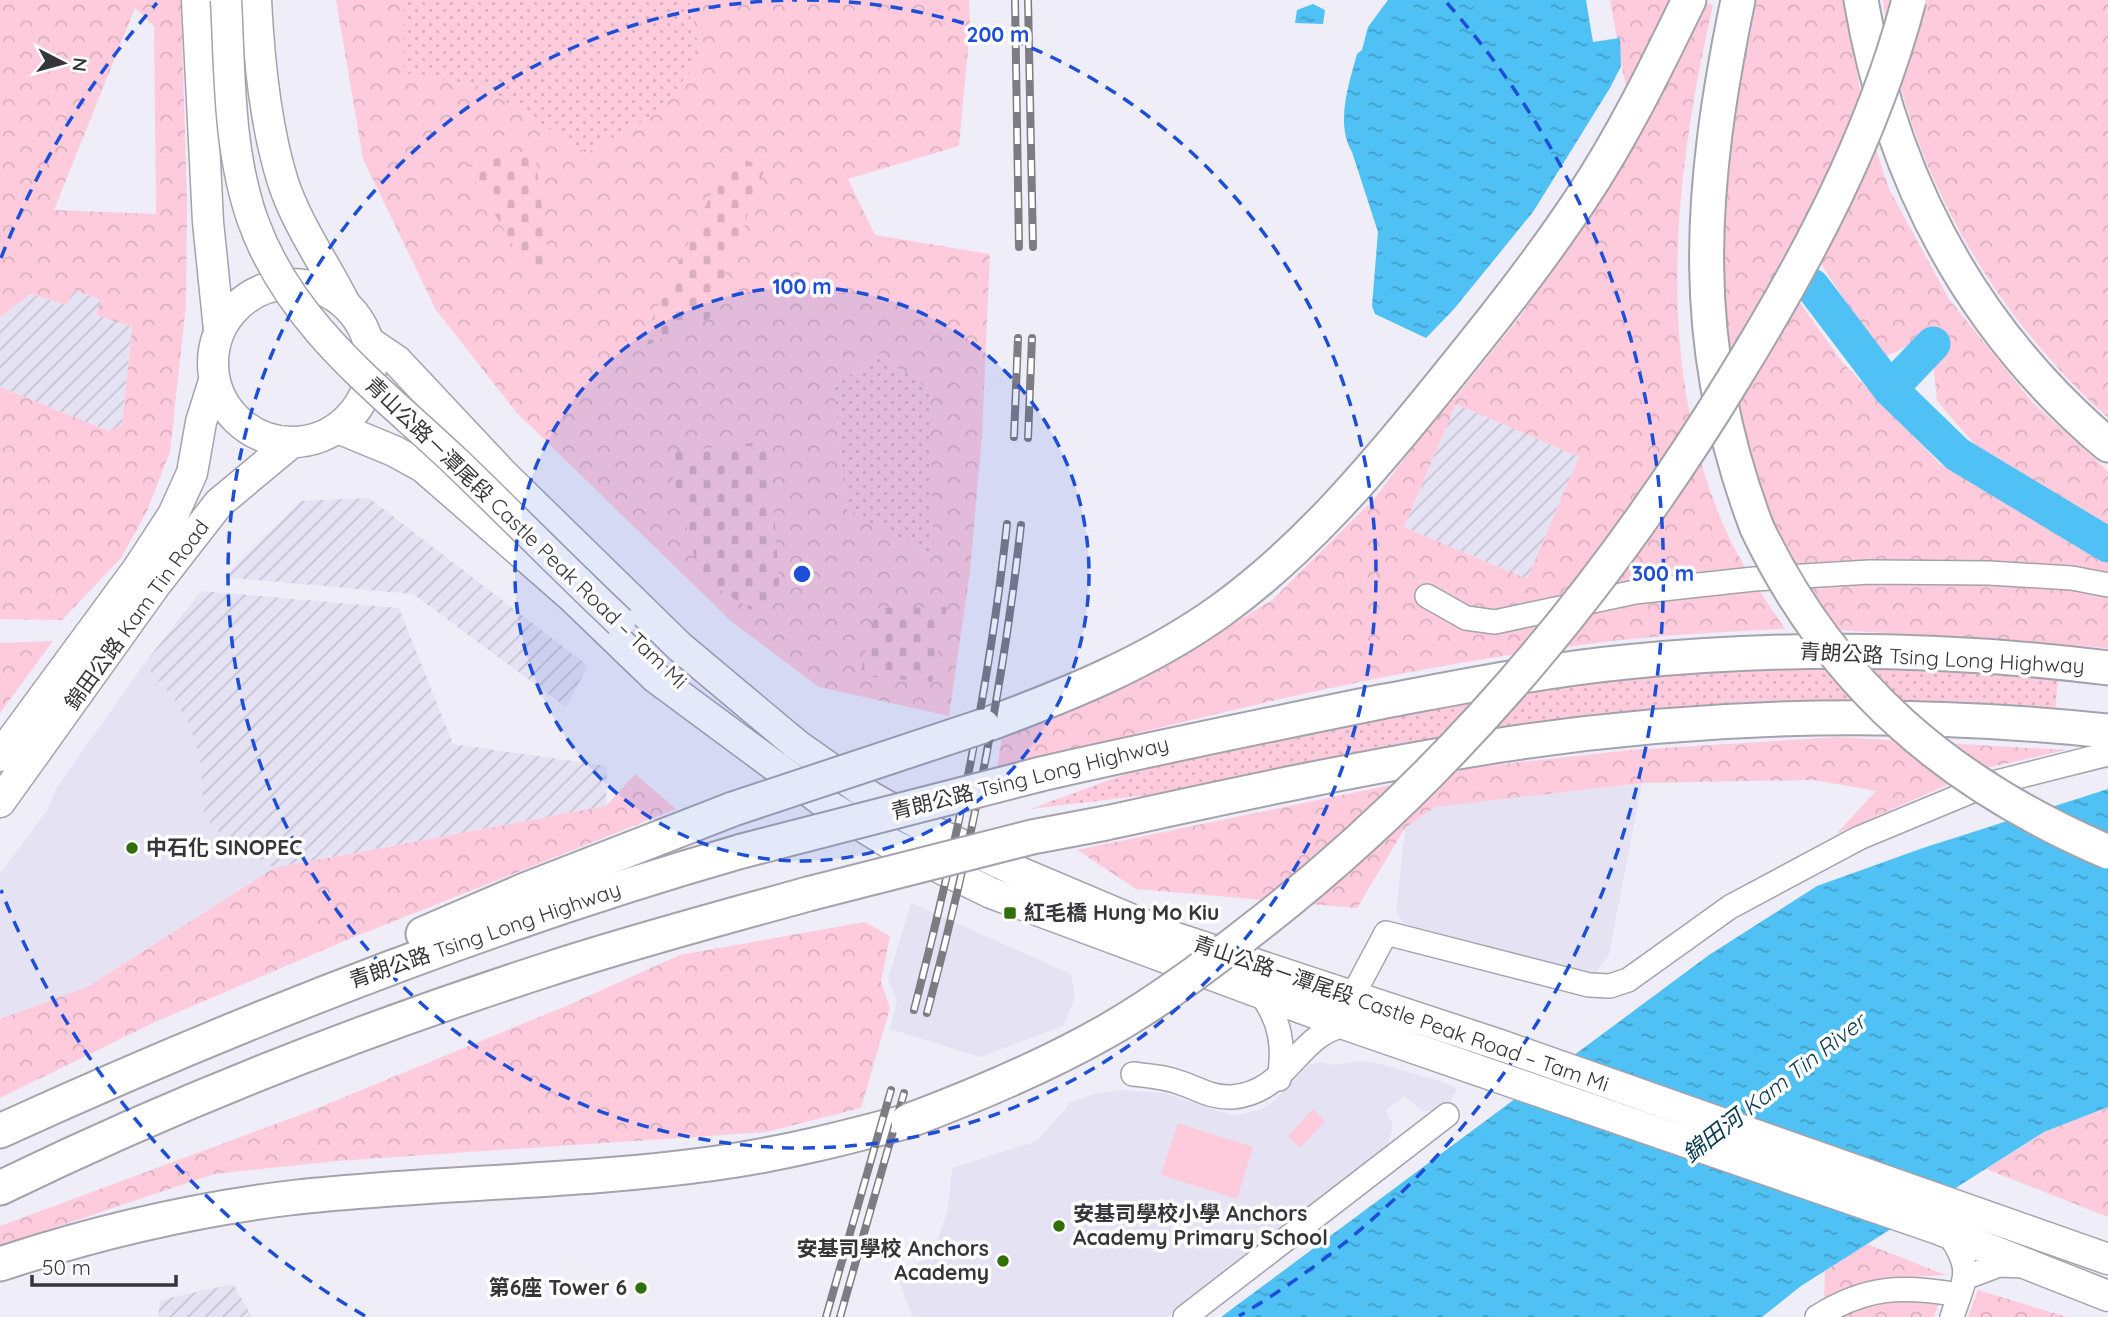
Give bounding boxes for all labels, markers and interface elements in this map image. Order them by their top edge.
text: 200 m [967,21,1029,47]
north arrow [28,28,98,98]
text: N [67,57,93,73]
text: 100 m [772,273,832,299]
street label: 青山公路－潭尾段 Castle Peak Road – Tam Mi [360,371,693,694]
street label: 錦田公路 Kam Tin Road [58,514,214,715]
text: 300 m [1632,560,1694,586]
centre of rings [790,562,814,586]
street label: 青朗公路 Tsing Long Highway [1799,638,2085,678]
street label: 青朗公路 Tsing Long Highway [888,730,1171,824]
place label: 中石化 SINOPEC [146,834,302,860]
marker: 中石化 SINOPEC [124,840,140,856]
street label: 青朗公路 Tsing Long Highway [346,875,624,993]
place label: 紅毛橋 Hung Mo Kiu [1024,899,1219,925]
marker: 紅毛橋 Hung Mo Kiu [1002,905,1018,921]
street label: 青山公路－潭尾段 Castle Peak Road – Tam Mi [1190,930,1612,1097]
water label: 錦田河 Kam Tin River [1676,1005,1874,1168]
place label: 安基司學校小學 Anchors Academy Primary School [1073,1200,1328,1250]
marker: 安基司學校小學 Anchors Academy Primary School [1051,1218,1067,1234]
place label: 安基司學校 Anchors Academy [797,1235,989,1285]
scale bar [32,1244,175,1288]
marker: 安基司學校 Anchors Academy [995,1253,1011,1269]
text: 50 m [42,1254,91,1280]
place label: 第6座 Tower 6 [489,1274,627,1300]
marker: 第6座 Tower 6 [633,1280,649,1296]

